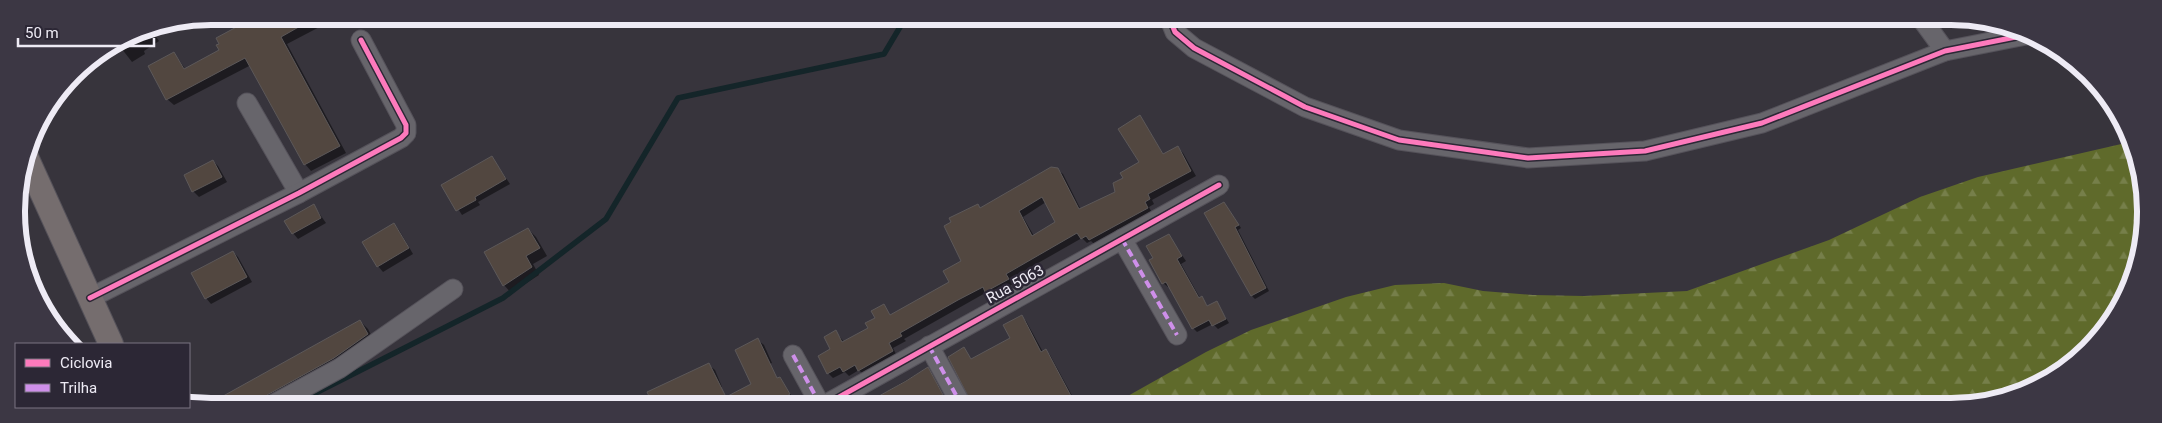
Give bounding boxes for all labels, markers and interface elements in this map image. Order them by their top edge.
scale bar [18,15,154,47]
text: 50 m [25,24,59,42]
street label: Rua 5063 [983,261,1047,307]
legend [15,343,190,408]
text: Ciclovia [60,354,112,372]
text: Trilha [60,379,97,397]

